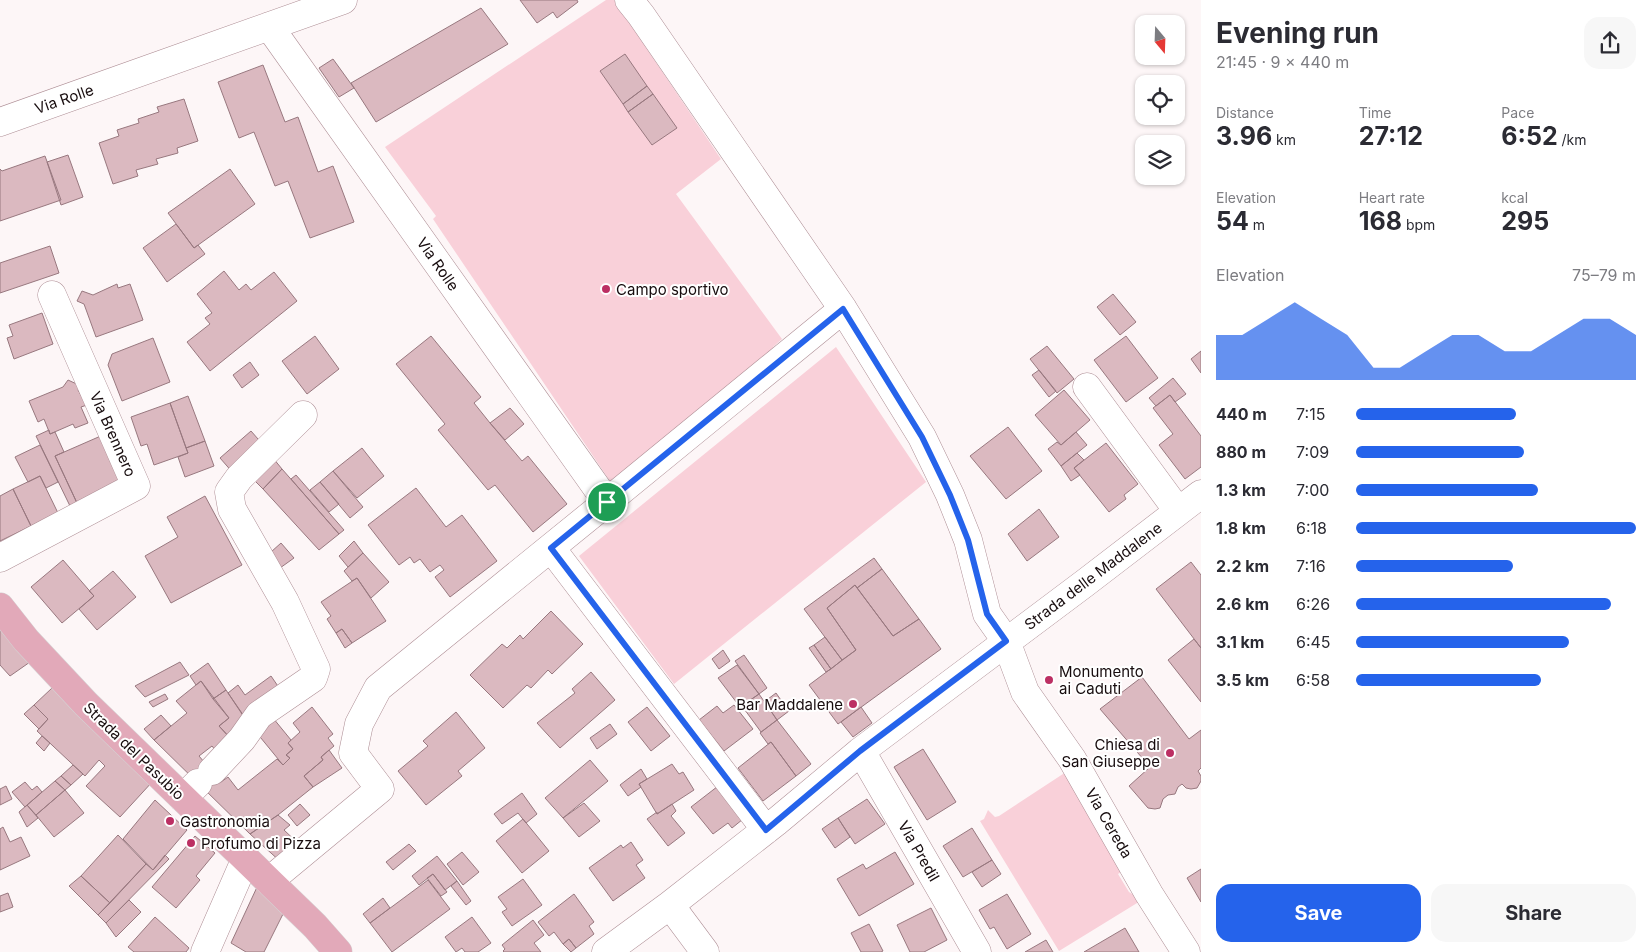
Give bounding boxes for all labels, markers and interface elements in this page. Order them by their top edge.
north arrow [1135,15,1185,65]
map controls [1135,15,1185,185]
text: Evening run [1216,16,1379,50]
button: share [1584,17,1636,69]
text: 21:45 · 9 × 440 m [1216,52,1349,72]
button: locate [1135,75,1185,125]
street label: Via Rolle [32,80,96,118]
text: Distance [1216,104,1274,121]
text: Time [1359,104,1392,121]
text: Pace [1501,104,1534,121]
text: 3.96 [1216,121,1272,151]
text: 27:12 [1359,121,1423,151]
text: 6:52 [1501,121,1558,151]
text: km [1272,131,1296,148]
text: /km [1558,131,1587,148]
button: layers [1135,135,1185,185]
text: Elevation [1216,189,1276,206]
text: Heart rate [1359,189,1425,206]
text: kcal [1501,189,1528,206]
text: 54 [1216,206,1249,236]
text: 168 [1359,206,1402,236]
text: 295 [1501,206,1549,236]
text: m [1249,216,1265,233]
text: bpm [1402,216,1435,233]
street label: Via Rolle [413,234,463,294]
text: Elevation [1216,265,1285,285]
text: 75–79 m [1572,265,1636,285]
place label: Campo sportivo [616,280,729,299]
marker: Campo sportivo [600,283,612,295]
street label: Via Brennero [86,388,140,480]
text: 440 m [1216,404,1267,424]
text: 7:15 [1296,404,1325,424]
text: 880 m [1216,442,1266,462]
text: 7:09 [1296,442,1329,462]
text: 1.3 km [1216,480,1266,500]
text: 7:00 [1296,480,1329,500]
pin [586,481,628,523]
icon: arrive [593,488,621,516]
street label: Strada delle Maddalene [1020,518,1166,634]
text: 1.8 km [1216,518,1266,538]
text: 6:18 [1296,518,1327,538]
text: 2.2 km [1216,556,1269,576]
text: 7:16 [1296,556,1326,576]
text: 2.6 km [1216,594,1269,614]
text: 6:26 [1296,594,1330,614]
text: 3.1 km [1216,632,1264,652]
text: 6:45 [1296,632,1331,652]
place label: Monumento ai Caduti [1059,662,1144,698]
text: 3.5 km [1216,670,1269,690]
text: 6:58 [1296,670,1330,690]
marker: Monumento ai Caduti [1043,674,1055,686]
place label: Bar Maddalene [736,695,843,714]
street label: Strada del Pasubio [80,698,188,804]
marker: Bar Maddalene [847,698,859,710]
place label: Chiesa di San Giuseppe [1061,735,1160,771]
marker: Chiesa di San Giuseppe [1164,747,1176,759]
street label: Via Cereda [1081,784,1137,862]
place label: Gastronomia [180,812,270,831]
marker: Gastronomia [164,815,176,827]
street label: Via Predil [894,817,944,885]
place label: Profumo di Pizza [201,834,321,853]
marker: Profumo di Pizza [185,837,197,849]
button: Save [1216,884,1421,942]
button: Share [1431,884,1636,942]

